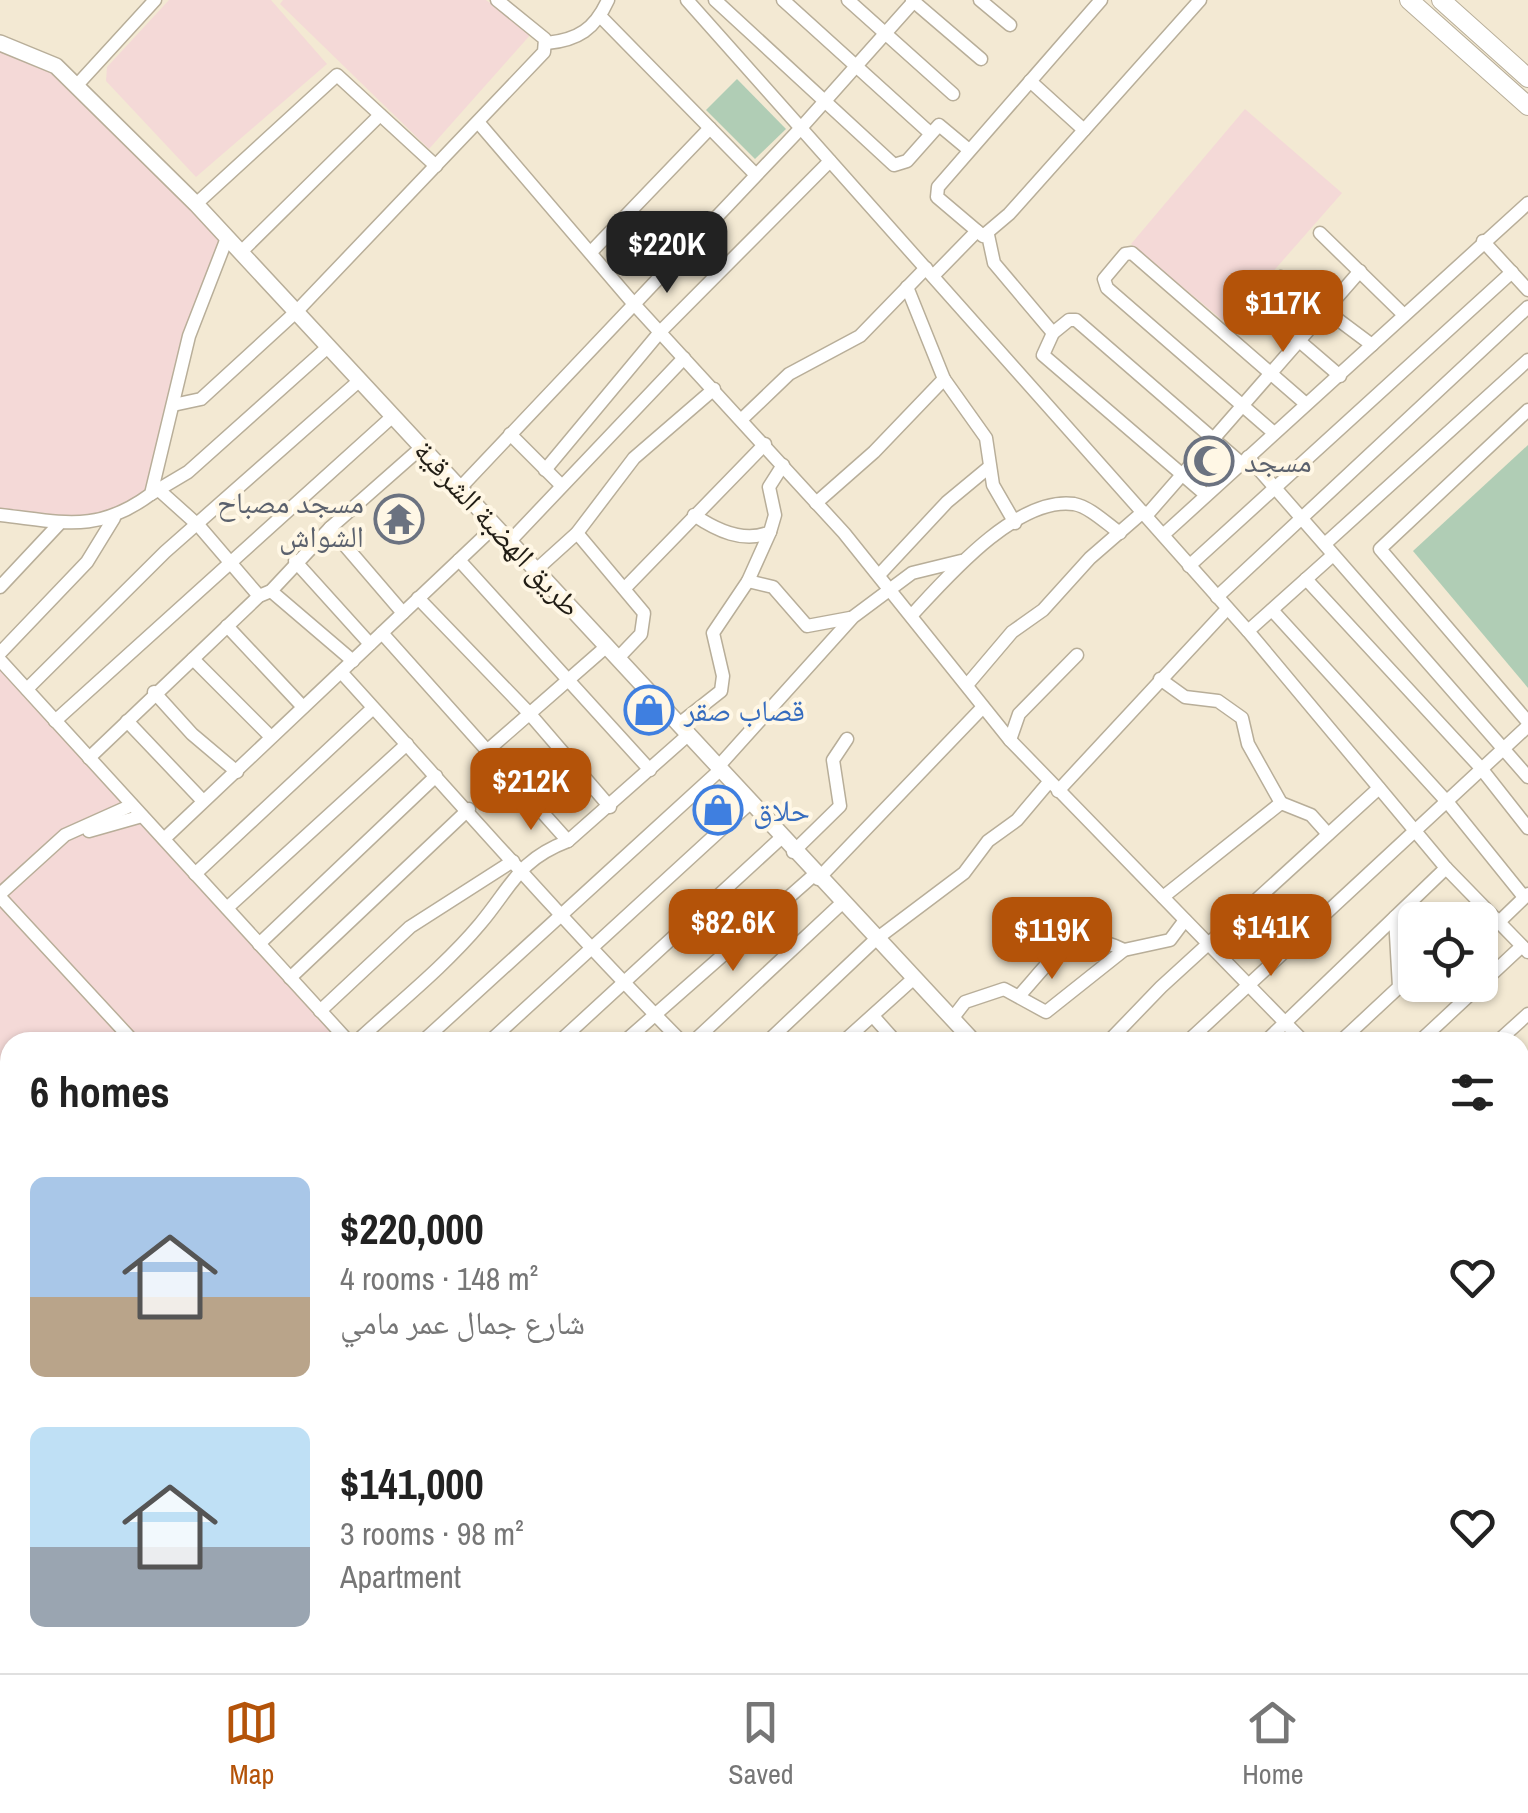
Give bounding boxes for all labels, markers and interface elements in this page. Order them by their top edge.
pin: $220K [597,211,737,296]
text: $220K [628,222,706,265]
pin: $117K [1213,270,1353,355]
text: $117K [1245,281,1321,324]
street label: طريق الهضبة الشرقية [406,431,590,625]
mosque icon: مسجد [1183,435,1235,487]
place label: مسجد [1244,441,1312,481]
place label: مسجد مصباح الشواش [217,482,364,556]
temple icon: مسجد مصباح الشواش [373,493,425,545]
shop icon: قصاب صقر [623,684,675,736]
place label: قصاب صقر [683,690,805,730]
pin: $212K [461,748,601,833]
text: $212K [492,759,570,802]
shop icon: حلاق [692,784,744,836]
place label: حلاق [753,790,810,830]
pin: $82.6K [652,889,814,974]
pin: $141K [1201,894,1341,979]
pin: $119K [982,897,1122,982]
text: $82.6K [691,900,775,943]
map controls [1398,902,1498,1002]
button: locate [1398,902,1498,1002]
text: $141K [1232,905,1310,948]
text: $119K [1014,908,1090,951]
text: 6 homes [30,1064,170,1120]
icon: filters [1445,1065,1500,1120]
text: $220,000 [340,1201,484,1257]
icon: home [110,1217,230,1337]
icon: heart [1445,1250,1500,1305]
text: 4 rooms · 148 m² [340,1257,538,1300]
text: شارع جمال عمر مامي [340,1301,585,1344]
text: $141,000 [340,1456,484,1512]
icon: home [110,1467,230,1587]
icon: heart [1445,1500,1500,1555]
text: 3 rooms · 98 m² [340,1512,524,1555]
text: Apartment [340,1555,461,1598]
tab: Map [224,1695,279,1793]
tab: Saved [728,1695,793,1793]
tab: Home [1242,1695,1304,1793]

